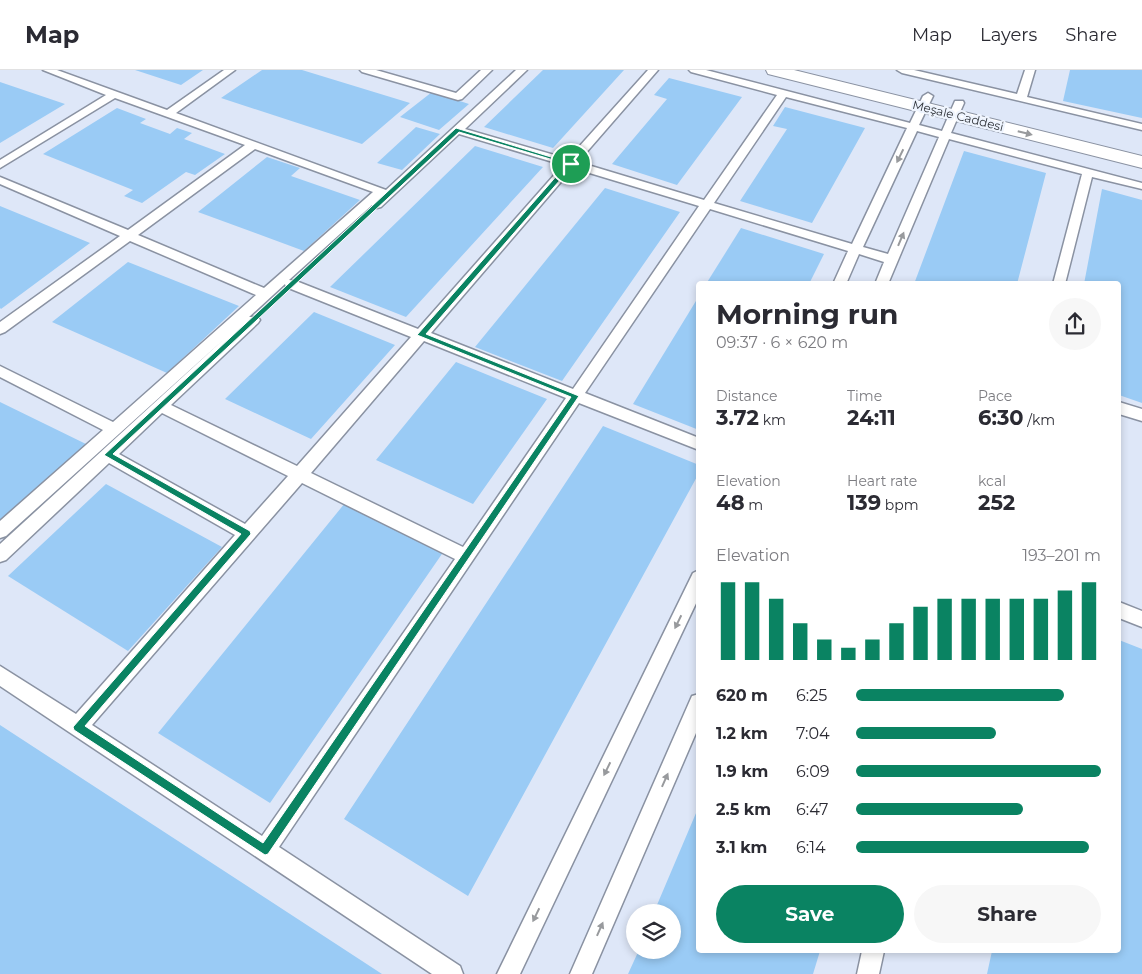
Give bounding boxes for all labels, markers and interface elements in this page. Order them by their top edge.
text: Map [25,20,79,49]
text: Map [912,24,952,46]
text: Layers [980,24,1037,46]
text: Share [1065,24,1117,46]
street label: Meşale Caddesi [911,97,1005,134]
one-way arrow [1018,129,1033,137]
pin [550,143,592,185]
one-way arrow [895,148,904,163]
icon: arrive [557,150,585,178]
one-way arrow [897,231,905,246]
text: Morning run [716,297,898,331]
button: share [1049,298,1101,350]
text: 09:37 · 6 × 620 m [716,333,848,352]
text: Distance [716,387,778,405]
text: Time [847,387,882,405]
text: Pace [978,387,1012,405]
text: 3.72 [716,405,759,430]
text: 24:11 [847,405,896,430]
text: 6:30 [978,405,1024,430]
text: km [759,411,786,429]
text: /km [1024,411,1055,429]
text: Elevation [716,472,781,490]
text: Heart rate [847,472,917,490]
text: kcal [978,472,1006,490]
text: 48 [716,490,745,515]
text: 139 [847,490,881,515]
text: 252 [978,490,1015,515]
text: m [745,496,763,514]
text: bpm [881,496,919,514]
text: Elevation [716,546,790,565]
text: 193–201 m [1022,546,1101,565]
one-way arrow [673,615,681,629]
text: 620 m [716,686,768,705]
text: 6:25 [796,686,827,705]
text: 1.2 km [716,724,768,743]
text: 7:04 [796,724,830,743]
one-way arrow [603,761,611,776]
text: 1.9 km [716,762,768,781]
text: 6:09 [796,762,829,781]
one-way arrow [662,773,670,787]
text: 2.5 km [716,800,771,819]
text: 6:47 [796,800,828,819]
text: 3.1 km [716,838,767,857]
text: 6:14 [796,838,826,857]
button: Save [716,885,904,943]
button: Share [914,885,1101,943]
map controls [626,904,681,959]
button: layers [626,904,681,959]
one-way arrow [532,908,540,922]
one-way arrow [597,922,605,936]

